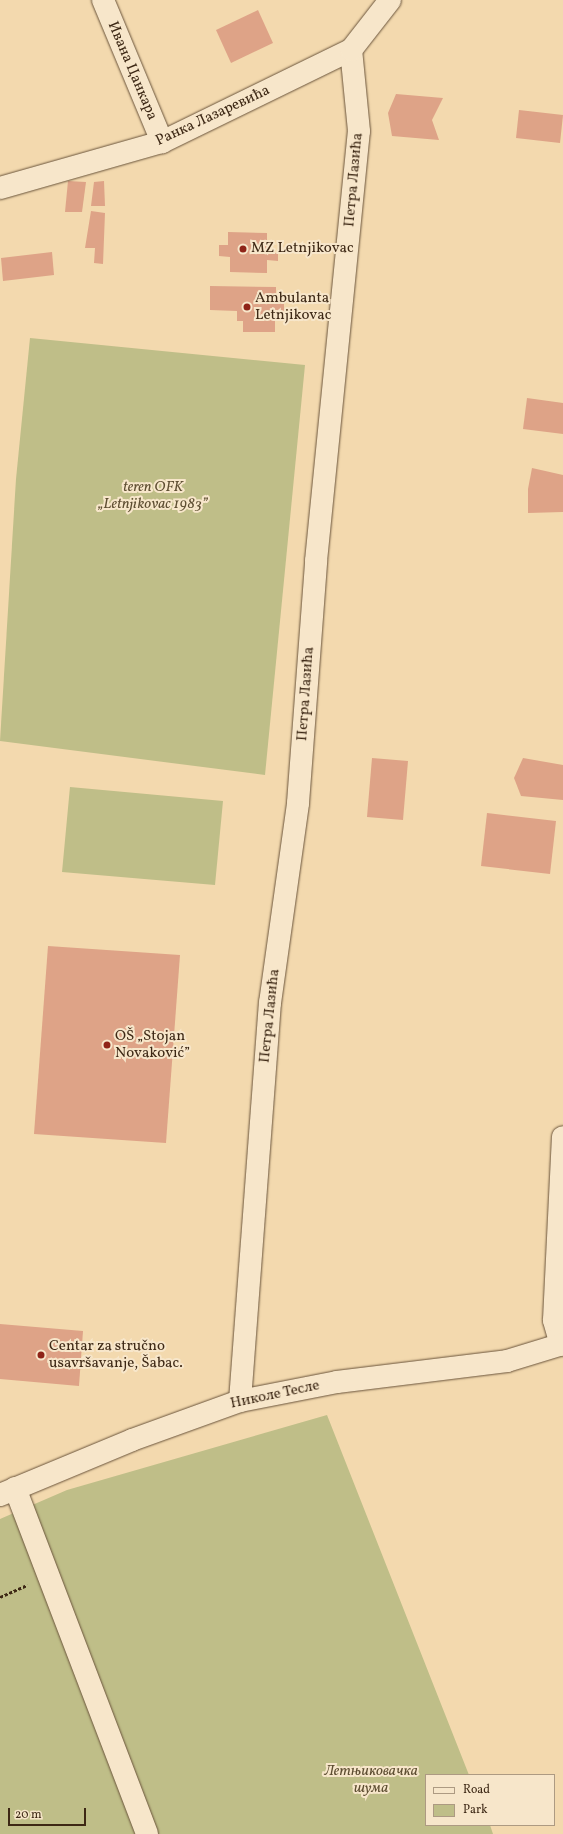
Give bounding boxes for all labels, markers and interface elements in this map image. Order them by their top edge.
street label: Ивана Цанкара [103,19,161,123]
street label: Ранка Лазаревића [153,82,273,150]
street label: Петра Лазића [341,132,367,228]
place label: MZ Letnjikovac [251,240,354,258]
marker: MZ Letnjikovac [238,244,248,254]
place label: Ambulanta Letnjikovac [255,289,331,324]
marker: Ambulanta Letnjikovac [242,302,252,312]
park label: teren OFK „Letnjikovac 1983” [98,478,208,513]
street label: Петра Лазића [294,646,318,742]
street label: Петра Лазића [256,968,284,1064]
place label: OŠ „Stojan Novaković” [115,1027,190,1062]
marker: OŠ „Stojan Novaković” [102,1040,112,1050]
place label: Centar za stručno usavršavanje, Šabac. [49,1337,183,1372]
marker: Centar za stručno usavršavanje, Šabac. [36,1350,46,1360]
street label: Николе Тесле [228,1377,322,1413]
park label: Летњиковачка шума [324,1762,418,1797]
legend [425,1774,555,1826]
text: Road [463,1782,490,1798]
scale bar [10,1800,88,1826]
text: Park [463,1802,488,1818]
text: 20 m [15,1807,42,1823]

